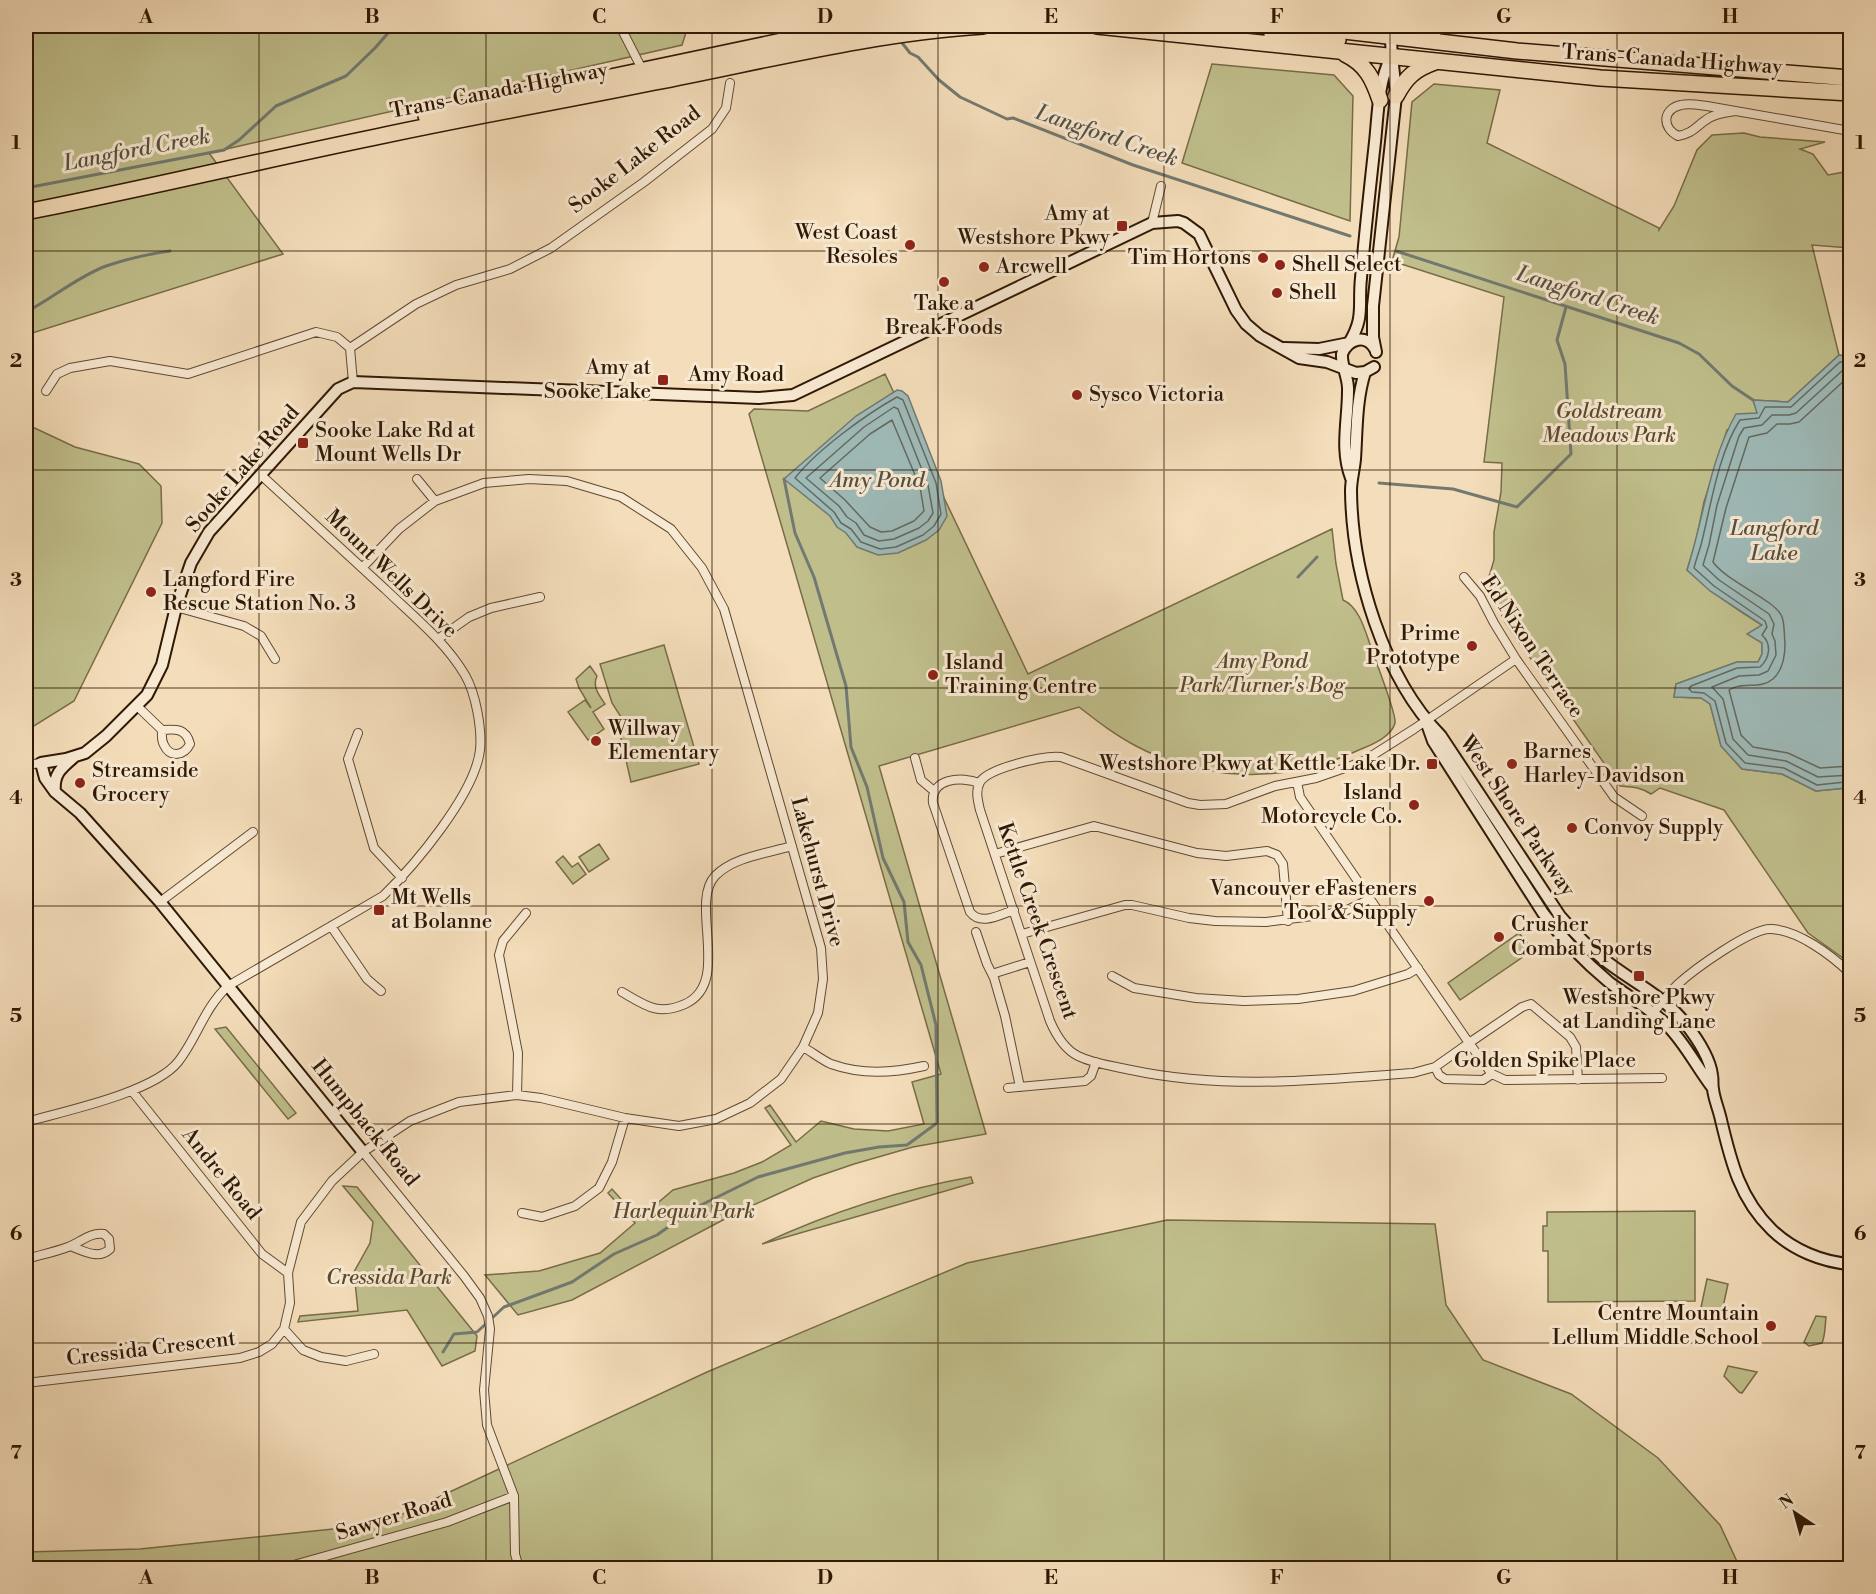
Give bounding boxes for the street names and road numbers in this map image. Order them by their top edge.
street label: Trans-Canada Highway [1561,39,1784,81]
street label: Trans-Canada Highway [388,57,611,125]
street label: Sooke Lake Road [564,100,706,220]
street label: Amy Road [687,362,784,388]
street label: Sooke Lake Road [181,400,305,538]
street label: Mount Wells Drive [319,504,463,644]
street label: Ed Nixon Terrace [1475,571,1589,723]
street label: West Shore Parkway [1453,730,1581,902]
street label: Lakehurst Drive [785,794,849,950]
street label: Kettle Creek Crescent [991,819,1083,1023]
street label: Golden Spike Place [1454,1048,1636,1074]
street label: Humpback Road [306,1054,424,1192]
street label: Andre Road [175,1122,266,1226]
street label: Cressida Crescent [65,1326,238,1372]
street label: Sawyer Road [333,1487,455,1547]

